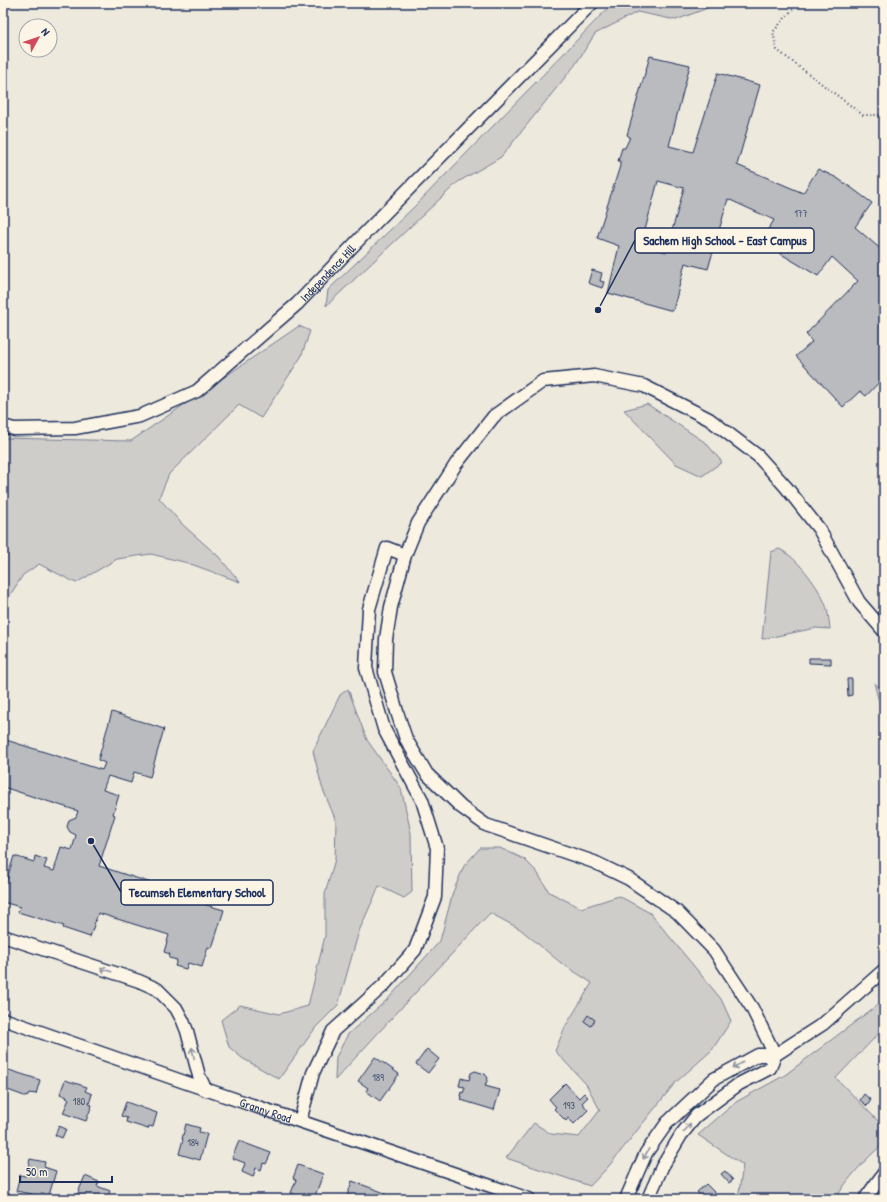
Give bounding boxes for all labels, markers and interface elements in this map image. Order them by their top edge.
north arrow [18,18,58,58]
text: N [38,25,53,38]
house number: 177 [794,207,808,220]
callout: Sachem High School - East Campus [635,228,814,253]
text: Sachem High School - East Campus [643,231,807,250]
street label: Independence Hill [296,239,360,305]
callout: Tecumseh Elementary School [121,880,273,905]
text: Tecumseh Elementary School [128,883,266,902]
one-way arrow [100,966,113,973]
one-way arrow [188,1047,196,1060]
one-way arrow [732,1062,744,1070]
house number: 189 [372,1071,384,1084]
street label: Granny Road [238,1093,294,1126]
house number: 180 [73,1095,86,1108]
house number: 193 [563,1099,575,1112]
one-way arrow [682,1123,691,1134]
house number: 184 [187,1136,199,1149]
one-way arrow [642,1148,650,1160]
scale bar [20,1158,112,1184]
text: 50 m [26,1163,47,1180]

